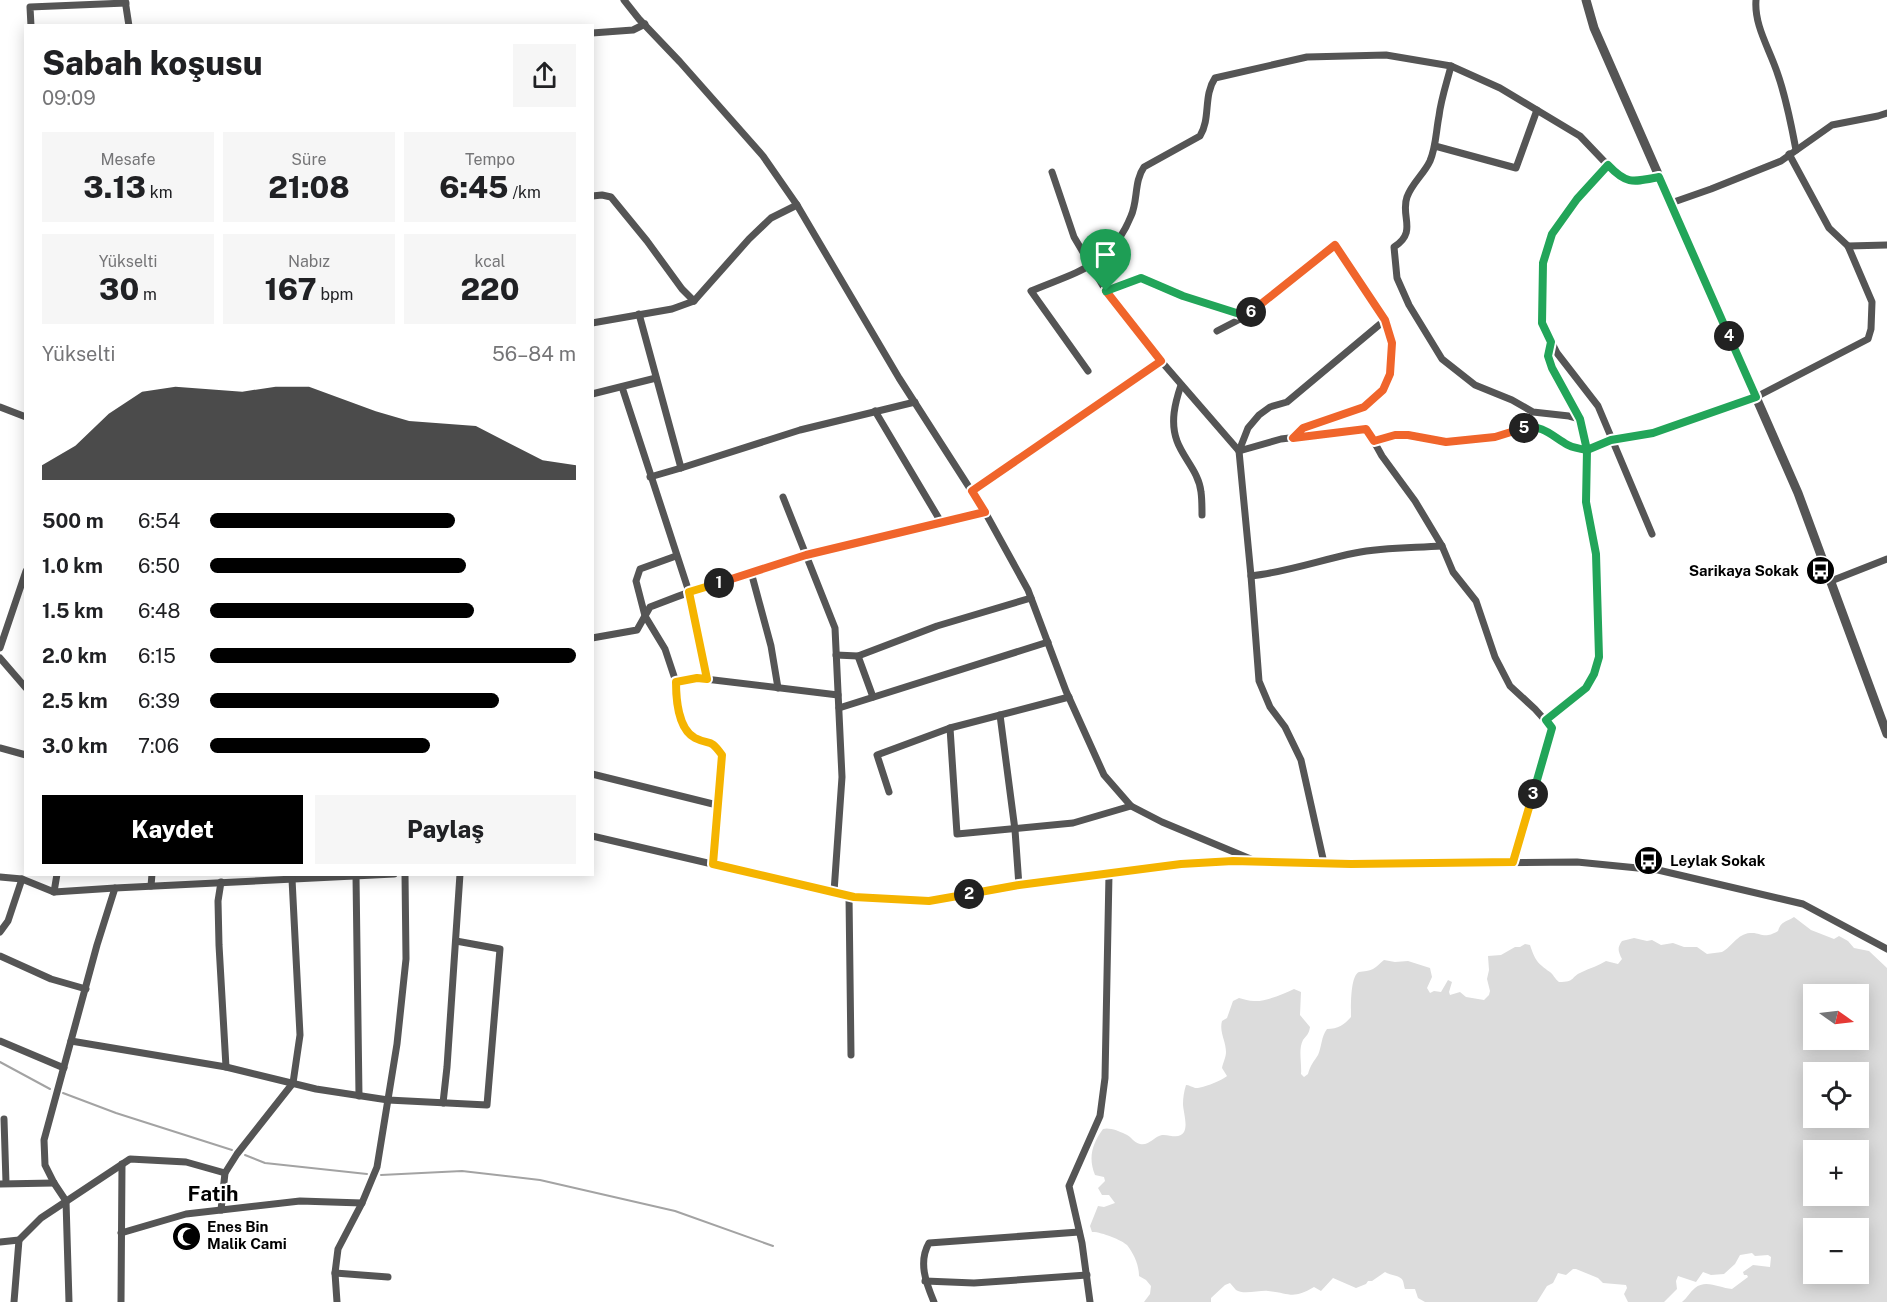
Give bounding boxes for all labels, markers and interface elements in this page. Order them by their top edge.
text: Sabah koşusu [42,44,263,82]
button: share [513,44,576,107]
text: 09:09 [42,86,96,110]
text: Mesafe [100,150,156,169]
text: Süre [291,150,327,169]
text: Tempo [465,150,515,169]
text: 3.13 [83,169,146,205]
text: 21:08 [268,169,350,205]
text: 6:45 [439,169,509,205]
text: km [146,183,173,202]
text: /km [509,183,541,202]
pin [1080,229,1131,291]
icon: arrive [1089,238,1122,271]
text: Yükselti [99,252,157,271]
text: Nabız [288,252,330,271]
text: kcal [475,252,505,271]
text: 30 [99,271,139,307]
text: 167 [265,271,317,307]
text: 220 [461,271,519,307]
text: m [139,285,157,304]
text: bpm [317,285,353,304]
pin: 6 [1236,297,1266,327]
text: 6 [1246,302,1256,321]
pin: 4 [1714,321,1744,351]
text: 4 [1724,326,1734,345]
text: Yükselti [42,342,115,366]
text: 56–84 m [492,342,576,366]
pin: 5 [1509,413,1539,443]
text: 5 [1519,418,1529,437]
text: 500 m [42,509,104,533]
text: 6:54 [138,509,180,533]
text: 1.0 km [42,554,103,578]
text: 6:50 [138,554,180,578]
bus stop icon: Sarikaya Sokak [1804,555,1836,587]
place label: Sarikaya Sokak [1689,562,1799,579]
pin: 1 [704,568,734,598]
text: 1 [716,573,722,592]
text: 1.5 km [42,599,103,623]
text: 6:48 [138,599,180,623]
text: 2.0 km [42,644,107,668]
text: 6:15 [138,644,176,668]
text: 2.5 km [42,689,108,713]
text: 6:39 [138,689,180,713]
text: 3.0 km [42,734,108,758]
text: 7:06 [138,734,179,758]
pin: 3 [1518,779,1548,809]
text: 3 [1528,784,1538,803]
button: Kaydet [42,795,303,864]
button: Paylaş [315,795,576,864]
bus stop icon: Leylak Sokak [1633,845,1665,877]
place label: Leylak Sokak [1670,852,1766,869]
pin: 2 [954,879,984,909]
text: 2 [964,884,974,903]
north arrow [1803,984,1869,1050]
map controls [1803,984,1869,1284]
button: locate [1803,1062,1869,1128]
button: + [1803,1140,1869,1206]
district label: Fatih [188,1181,239,1206]
place label: Enes Bin Malik Cami [207,1218,287,1252]
button: − [1803,1218,1869,1284]
mosque icon: Enes Bin Malik Cami [170,1220,202,1252]

